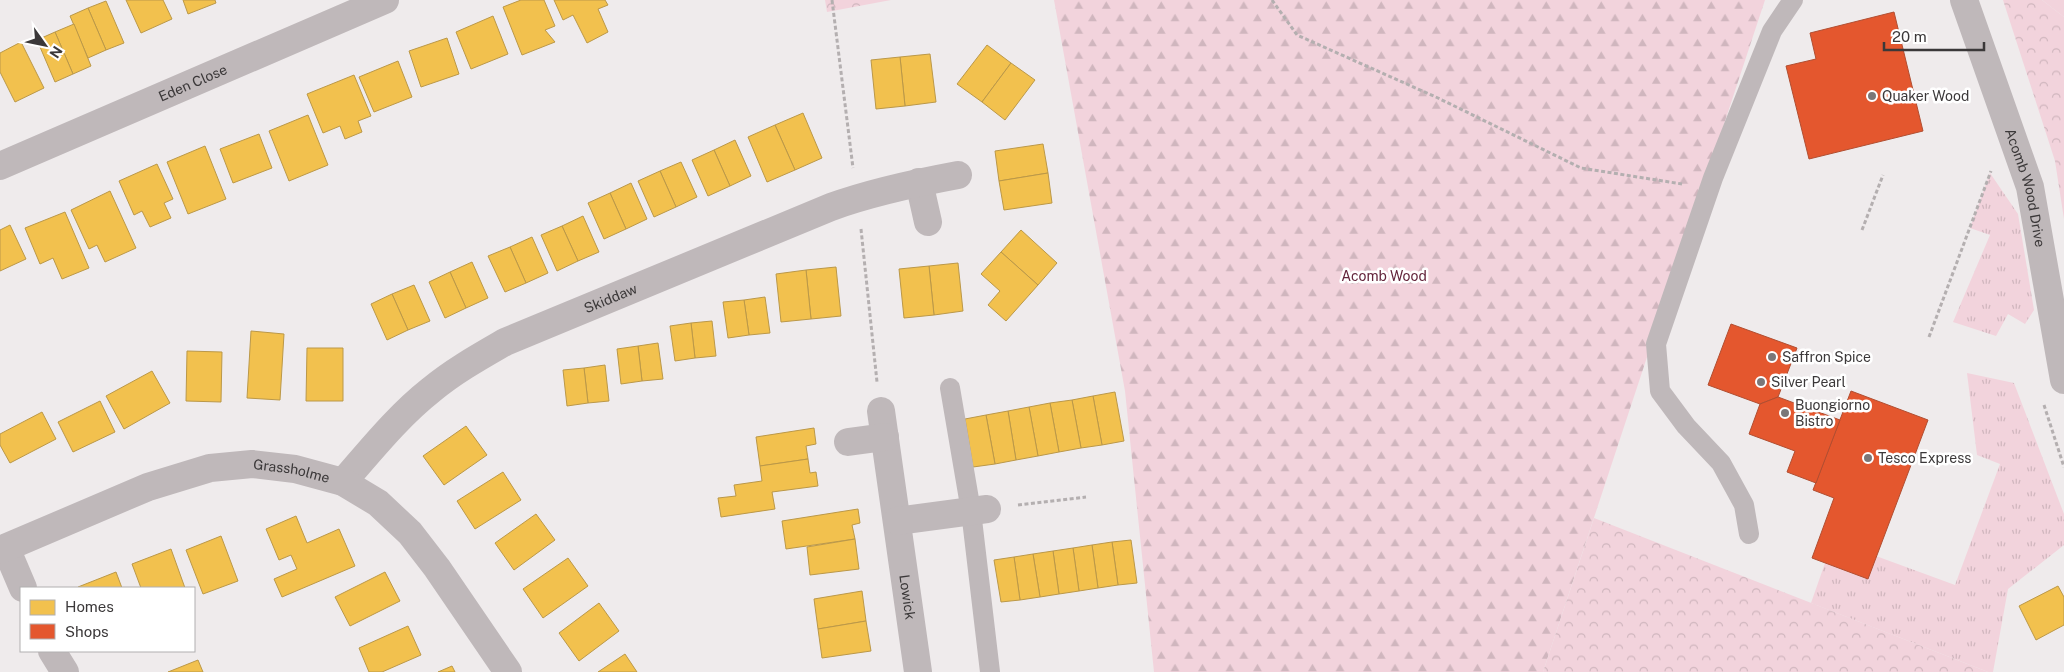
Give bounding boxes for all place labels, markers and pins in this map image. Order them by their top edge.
place label: Quaker Wood [1882,88,1969,104]
marker: Quaker Wood [1866,90,1878,102]
place label: Saffron Spice [1782,349,1871,365]
marker: Saffron Spice [1766,351,1778,363]
place label: Silver Pearl [1771,374,1846,390]
marker: Silver Pearl [1755,376,1767,388]
place label: Buongiorno Bistro [1795,397,1870,429]
marker: Buongiorno Bistro [1779,407,1791,419]
place label: Tesco Express [1878,450,1971,466]
marker: Tesco Express [1862,452,1874,464]

